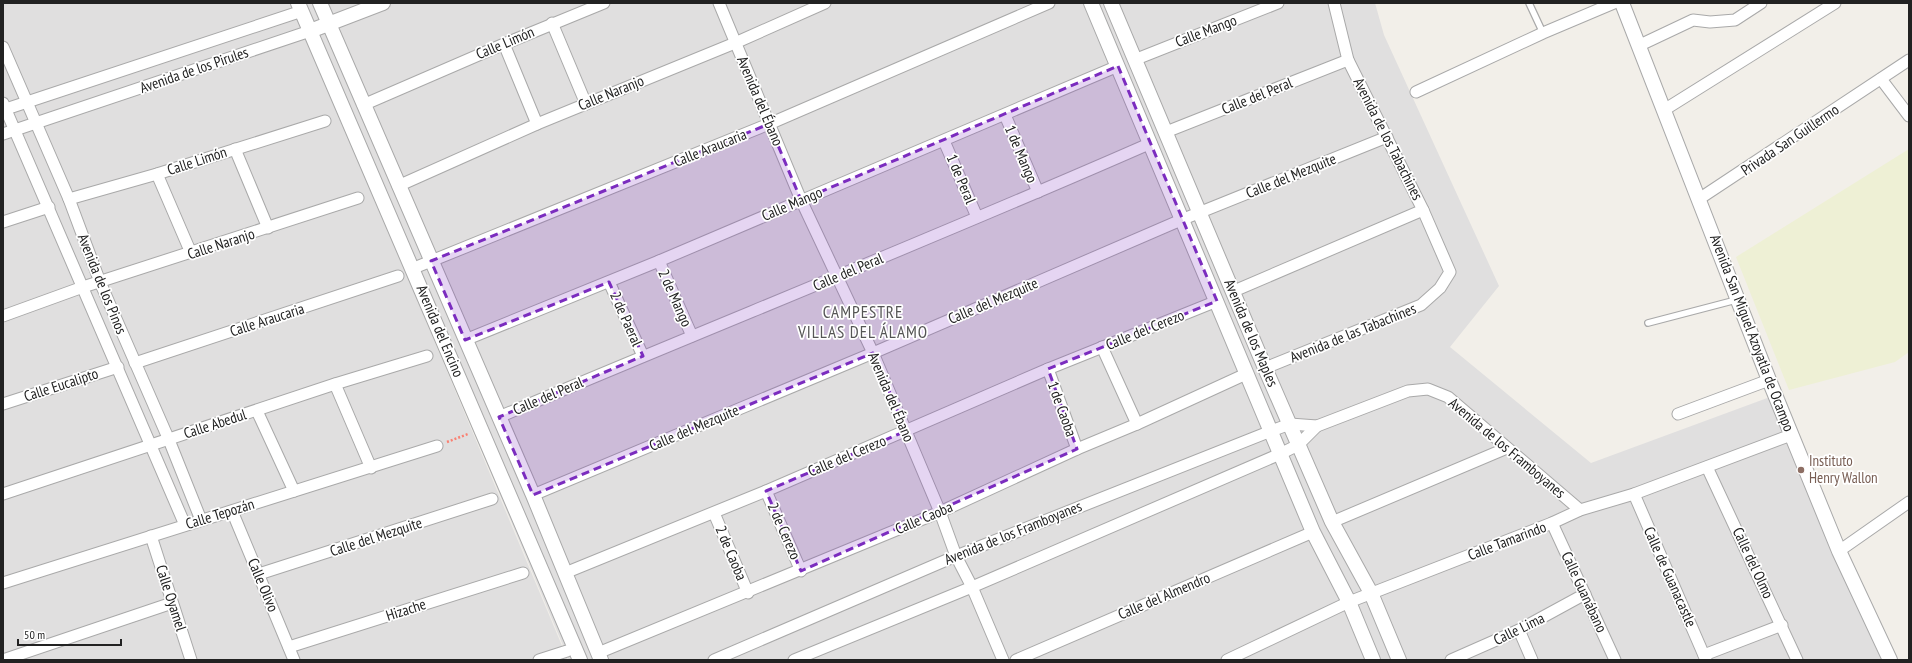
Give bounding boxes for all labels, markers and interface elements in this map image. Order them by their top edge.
street label: Calle Mango [1172,10,1239,51]
street label: Calle Limón [473,22,537,63]
street label: Avenida de los Pirules [137,42,251,97]
street label: Avenida del Ébano [733,53,788,148]
street label: Calle Naranjo [575,71,647,114]
street label: Calle del Peral [1219,73,1295,118]
street label: Avenida de los Tabachines [1349,74,1428,203]
street label: Privada San Guillermo [1737,100,1842,179]
street label: 1 de Mango [1001,122,1042,186]
street label: Calle Araucaria [671,124,749,171]
street label: Calle Limón [165,142,229,179]
street label: Calle del Mezquite [1243,149,1339,202]
street label: 1 de Peral [943,151,981,207]
street label: Calle Mango [759,182,825,225]
street label: Calle Naranjo [185,224,257,263]
street label: Avenida de los Pinos [74,231,131,337]
street label: Avenida San Miguel Azoyatla de Ocampo [1706,232,1799,434]
street label: Calle del Peral [810,248,886,295]
street label: 2 de Mango [654,266,697,329]
street label: Calle del Mezquite [945,273,1041,328]
street label: Avenida de los Maples [1220,276,1283,389]
street label: Avenida del Encino [413,282,468,380]
street label: 2 de Paeral [606,288,647,350]
street label: Calle Araucaria [227,299,306,340]
street label: Avenida de las Tabachines [1287,299,1419,367]
district label: CAMPESTRE VILLAS DEL ÁLAMO [797,301,928,343]
street label: Calle del Cerezo [1103,305,1187,354]
street label: Avenida del Ébano [864,349,919,444]
street label: Calle Eucalipto [21,364,100,405]
street label: Calle del Peral [510,372,586,419]
street label: 1 de Caoba [1044,379,1081,439]
street label: Avenida de los Framboyanes [1445,393,1570,502]
street label: Calle del Mezquite [646,400,742,455]
street label: Calle Abedul [181,404,249,443]
street label: Calle del Cerezo [805,431,889,480]
place label: Instituto Henry Wallon [1809,451,1878,487]
marker: Instituto Henry Wallon [1796,465,1806,475]
street label: Calle Tepozán [183,494,256,533]
street label: Avenida de los Framboyanes [941,496,1084,569]
street label: Calle Caoba [892,497,955,538]
street label: 2 de Cerezo [764,499,805,562]
street label: Calle del Mezquite [327,513,424,560]
street label: Calle Tamarindo [1465,517,1549,564]
street label: 2 de Caoba [711,523,751,583]
street label: Calle de Guanacastle [1640,524,1701,630]
street label: Calle del Olmo [1729,524,1778,601]
street label: Calle Guanábano [1557,548,1611,635]
street label: Calle Olivo [244,555,283,614]
street label: Calle Oyamel [152,562,191,634]
street label: Calle del Almendro [1115,568,1213,623]
street label: Hizache [383,594,428,625]
street label: Calle Lima [1490,608,1547,649]
scale bar [18,621,121,647]
text: 50 m [24,627,45,642]

